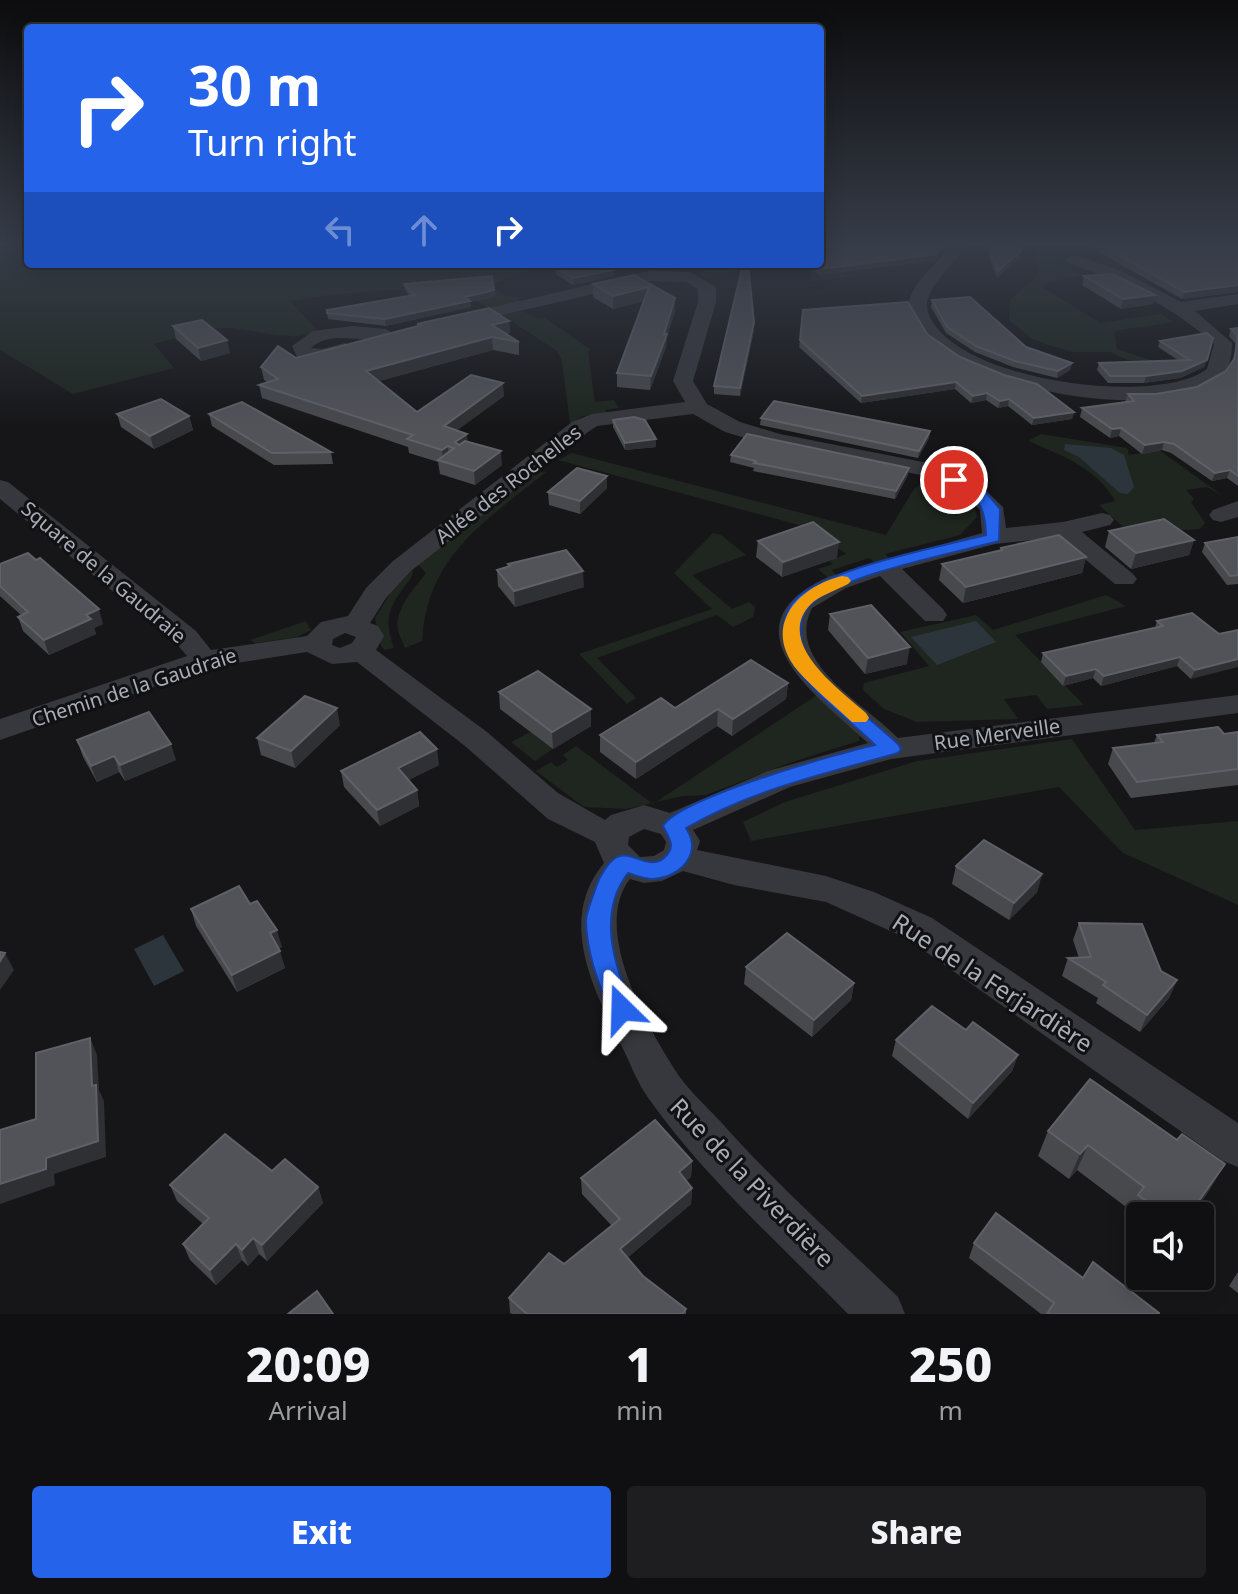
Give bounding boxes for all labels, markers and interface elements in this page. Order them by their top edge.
text: 30 m [188,46,321,122]
icon: right [56,56,160,160]
text: Turn right [188,118,356,167]
icon: left [318,208,362,252]
icon: ahead [402,208,446,252]
icon: right [486,208,530,252]
street label: Allée des Rochelles [429,419,587,549]
pin [920,446,988,514]
icon: arrive [932,458,976,502]
street label: Square de la Gaudraie [16,495,192,649]
street label: Chemin de la Gaudraie [28,641,240,733]
street label: Rue Merveille [932,712,1062,756]
street label: Rue de la Ferjardière [887,905,1099,1059]
position arrow [580,967,664,1051]
street label: Rue de la Piverdière [664,1090,842,1274]
map controls [1126,1202,1214,1290]
button: sound [1126,1202,1214,1290]
text: 20:09 [246,1331,370,1396]
text: 1 [626,1331,654,1396]
text: 250 [909,1331,992,1396]
text: Arrival [268,1392,348,1428]
text: min [616,1392,663,1428]
text: m [938,1392,963,1428]
button: Exit [32,1486,611,1578]
button: Share [627,1486,1206,1578]

